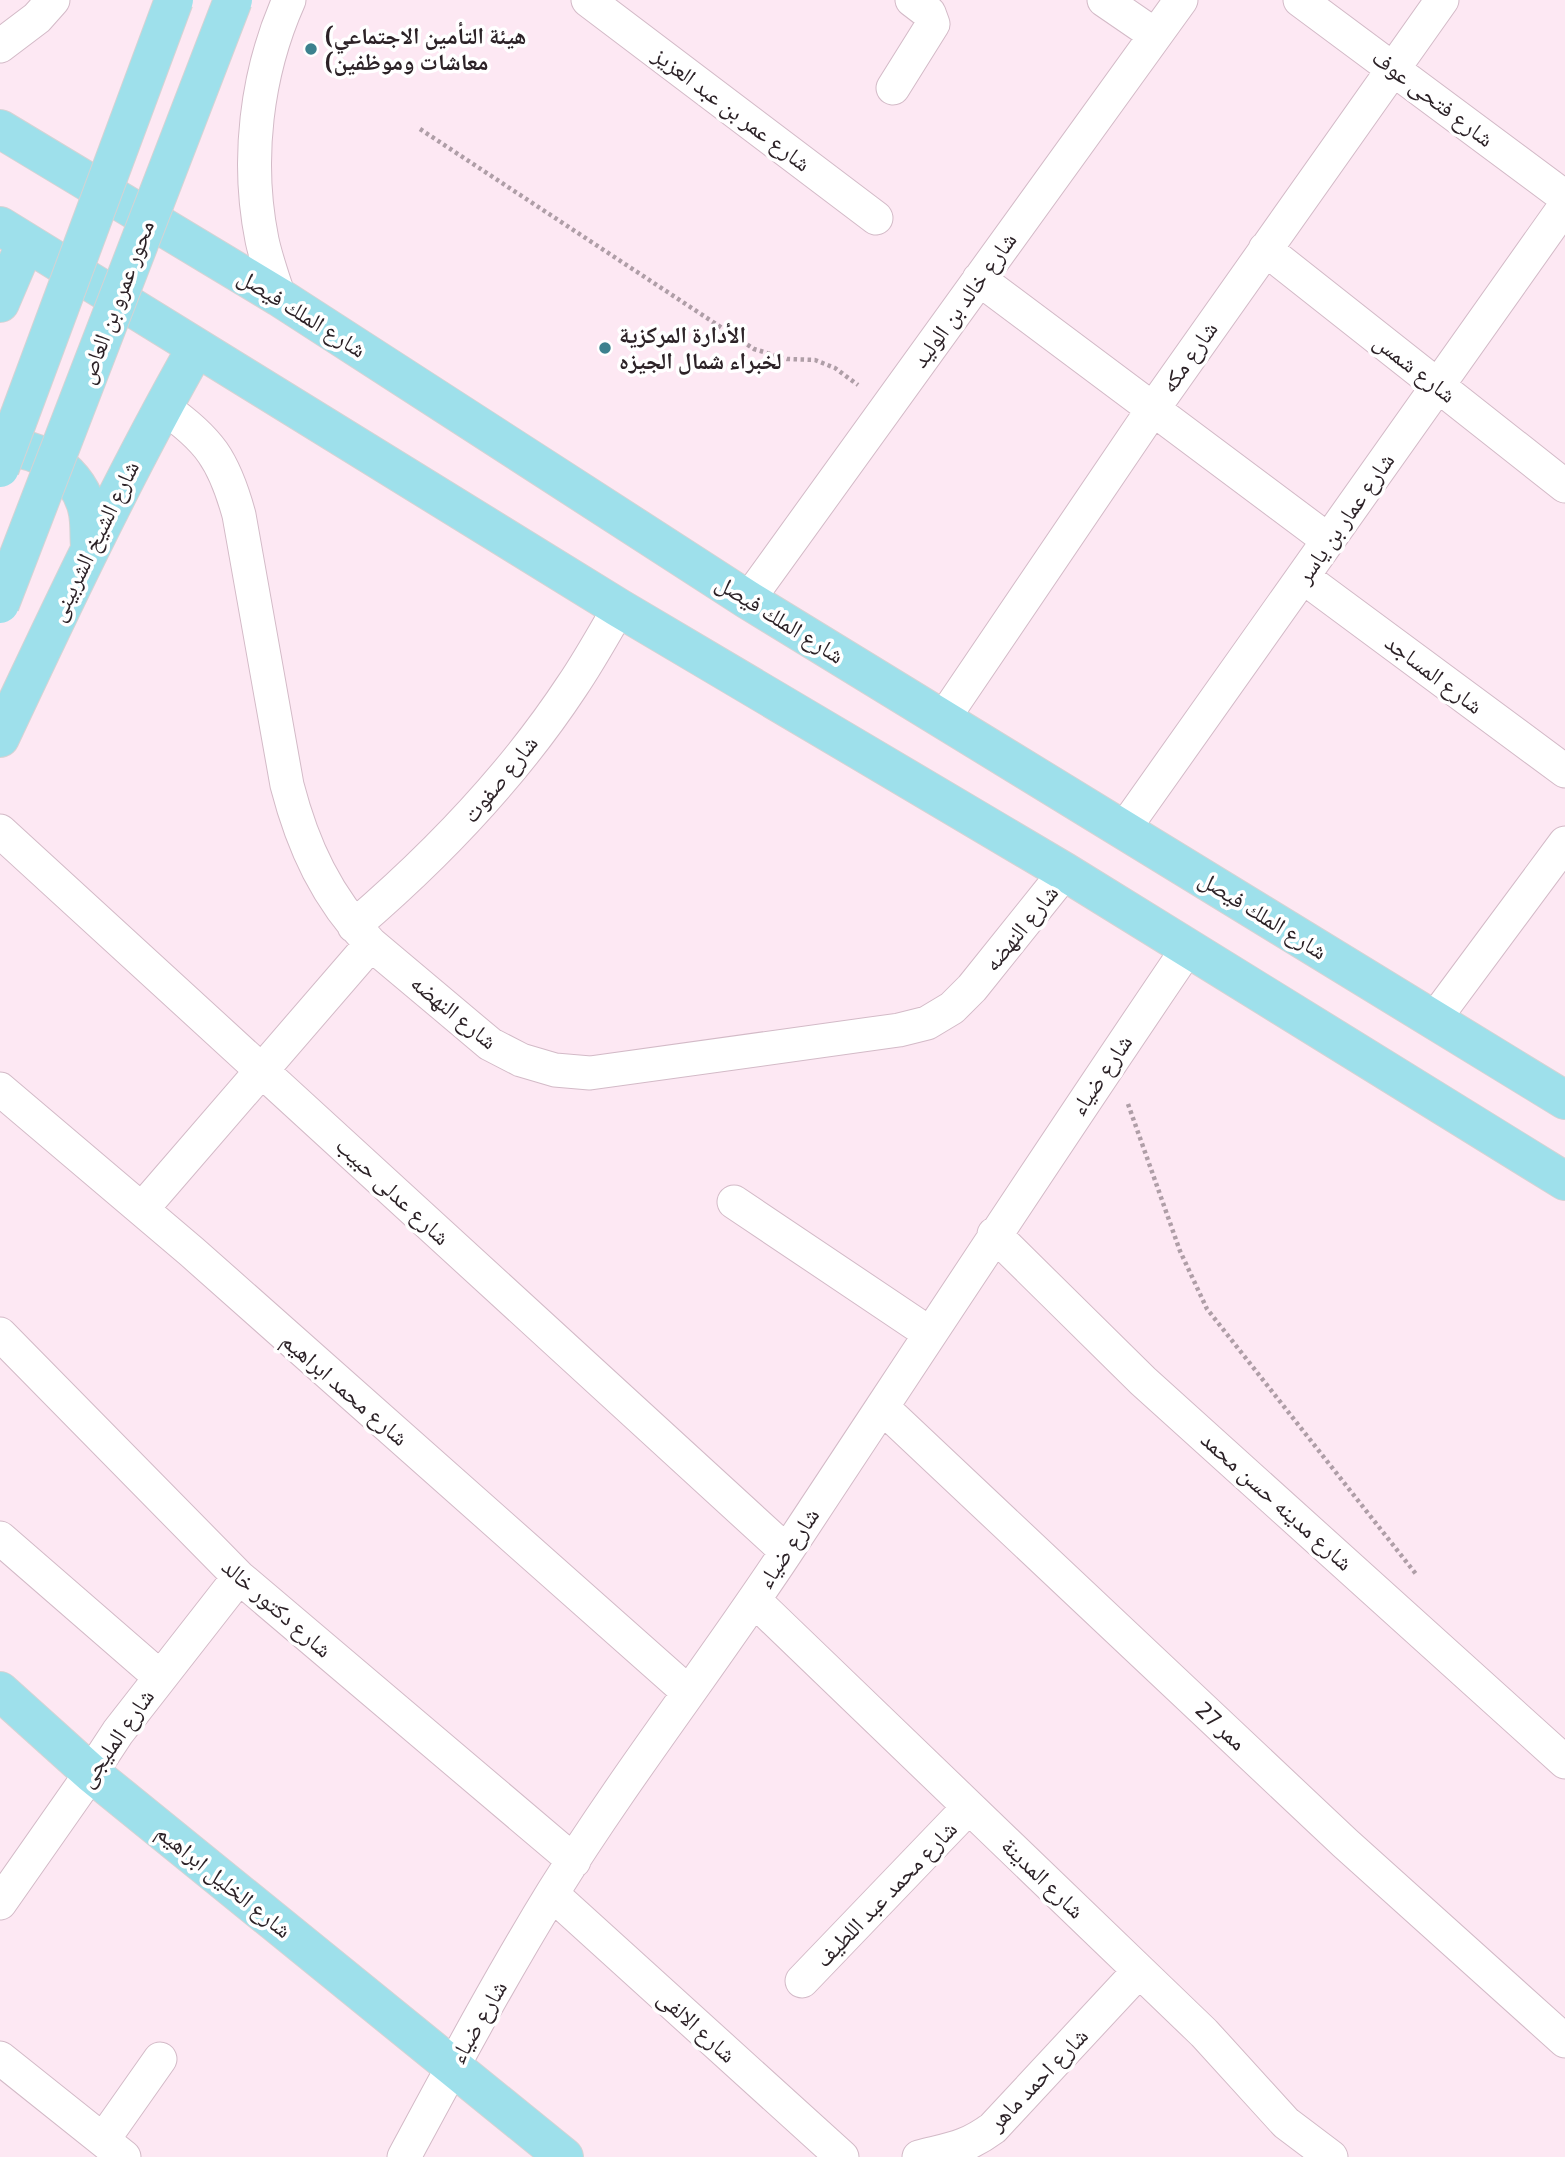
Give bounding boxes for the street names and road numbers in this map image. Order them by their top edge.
street label: شارع عمر بن عبد العزيز [646,39,817,178]
street label: شارع فتحى عوف [1366,42,1500,154]
street label: محور عمرو بن العاص [71,216,160,388]
street label: شارع خالد بن الوليد [905,226,1023,374]
street label: شارع الملك فيصل [232,262,372,364]
street label: شارع مكه [1154,316,1224,398]
street label: شارع شمس [1368,326,1462,410]
street label: شارع عمار بن ياسر [1288,447,1401,590]
street label: شارع الشيخ الشربينى [42,456,146,626]
street label: شارع الملك فيصل [710,568,850,670]
street label: شارع المساجد [1379,627,1489,721]
street label: شارع صفوت [456,729,544,829]
street label: شارع الملك فيصل [1193,864,1333,966]
street label: شارع النهضه [977,879,1065,977]
street label: شارع النهضه [405,968,503,1056]
street label: شارع ضياء [1063,1029,1139,1121]
street label: شارع عدلى حبيب [330,1130,456,1252]
street label: شارع محمد ابراهيم [275,1326,415,1453]
street label: شارع مدينه حسن محمد [1194,1425,1360,1577]
street label: شارع ضياء [750,1502,826,1594]
street label: شارع دكتور خالد [215,1552,339,1664]
street label: شارع المليجى [71,1683,161,1793]
street label: ممر 27 [1191,1695,1253,1756]
street label: شارع محمد عبد اللطيف [808,1814,964,1974]
street label: شارع الخليل ابراهيم [149,1817,298,1946]
street label: شارع المدينة [995,1831,1091,1925]
street label: شارع ضياء [442,1975,514,2069]
street label: شارع الالفى [651,1983,743,2069]
street label: شارع احمد ماهر [981,2021,1095,2138]

